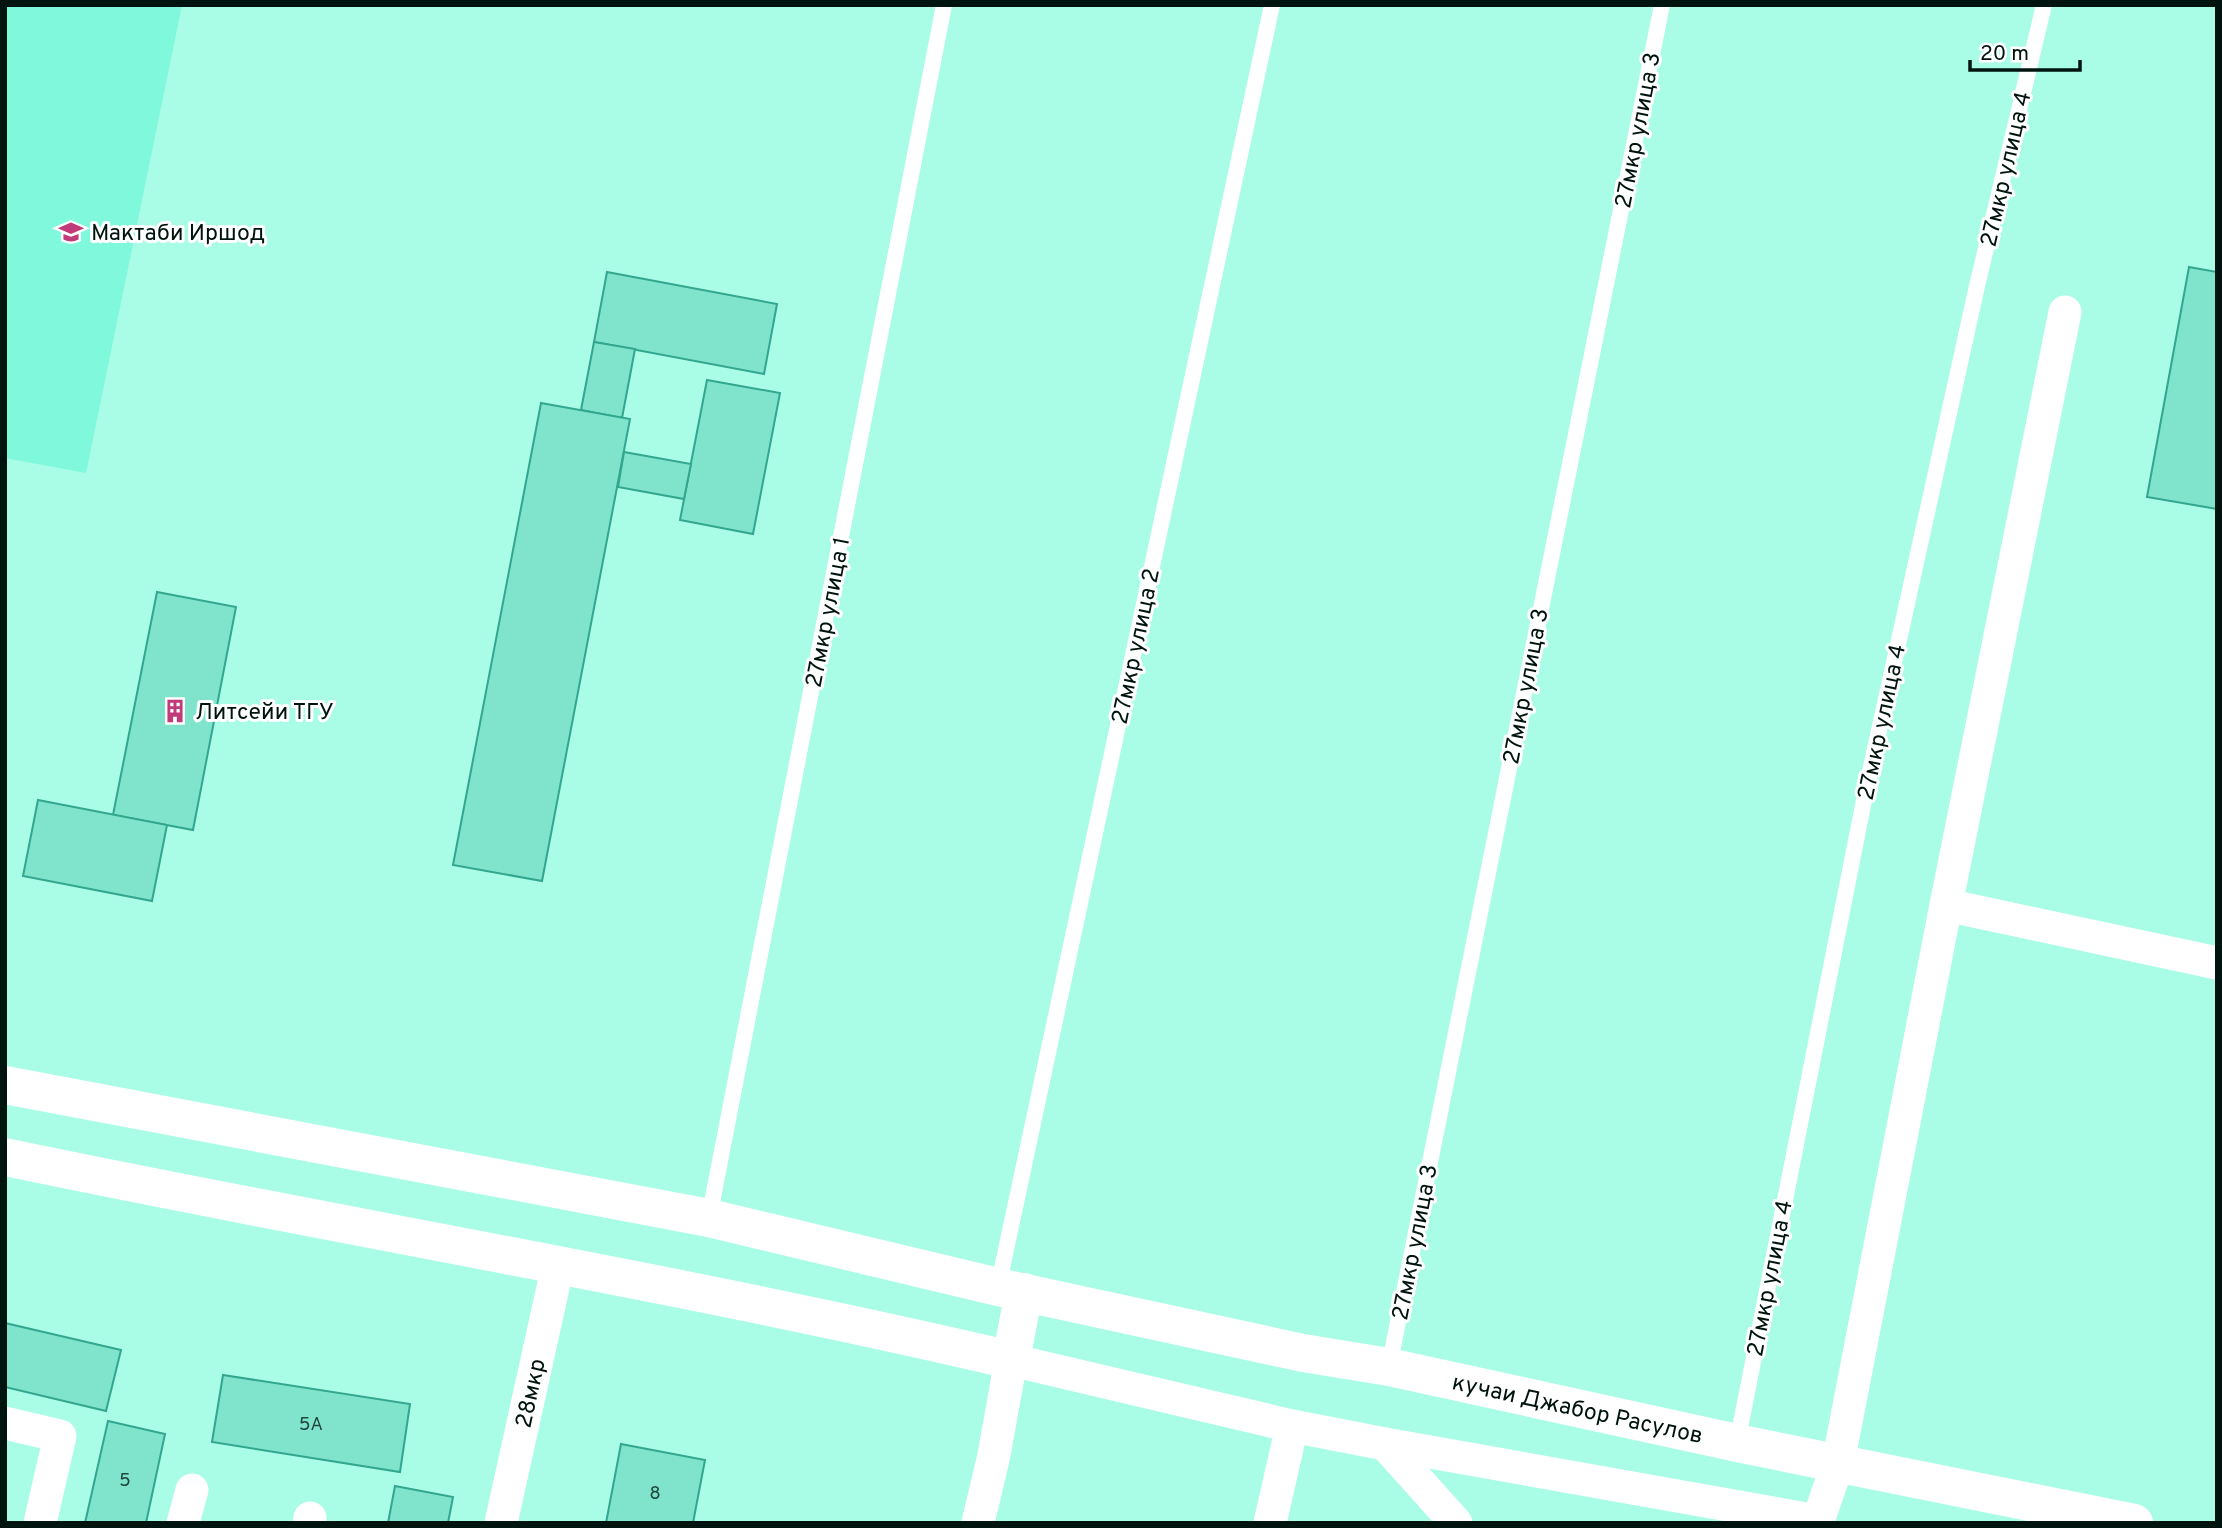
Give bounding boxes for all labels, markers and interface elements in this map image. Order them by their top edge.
scale bar [1970,28,2080,72]
text: 20 m [1980,41,2029,68]
street label: 27мкр улица 3 [1610,50,1669,211]
street label: 27мкр улица 4 [1975,89,2039,250]
school or university icon: Мактаби Иршод [57,218,85,246]
place label: Мактаби Иршод [91,220,265,249]
street label: 27мкр улица 1 [801,535,858,690]
street label: 27мкр улица 2 [1107,566,1168,727]
street label: 27мкр улица 3 [1498,606,1557,767]
street label: 27мкр улица 4 [1853,642,1914,803]
building icon: Литсейи ТГУ [161,697,189,725]
place label: Литсейи ТГУ [195,699,334,728]
street label: 27мкр улица 3 [1387,1162,1446,1323]
street label: 27мкр улица 4 [1742,1198,1801,1359]
street label: 28мкр [510,1356,554,1431]
street label: кучаи Джабор Расулов [1449,1369,1705,1452]
house number: 5А [299,1413,323,1437]
house number: 5 [119,1469,131,1493]
house number: 8 [649,1482,661,1506]

